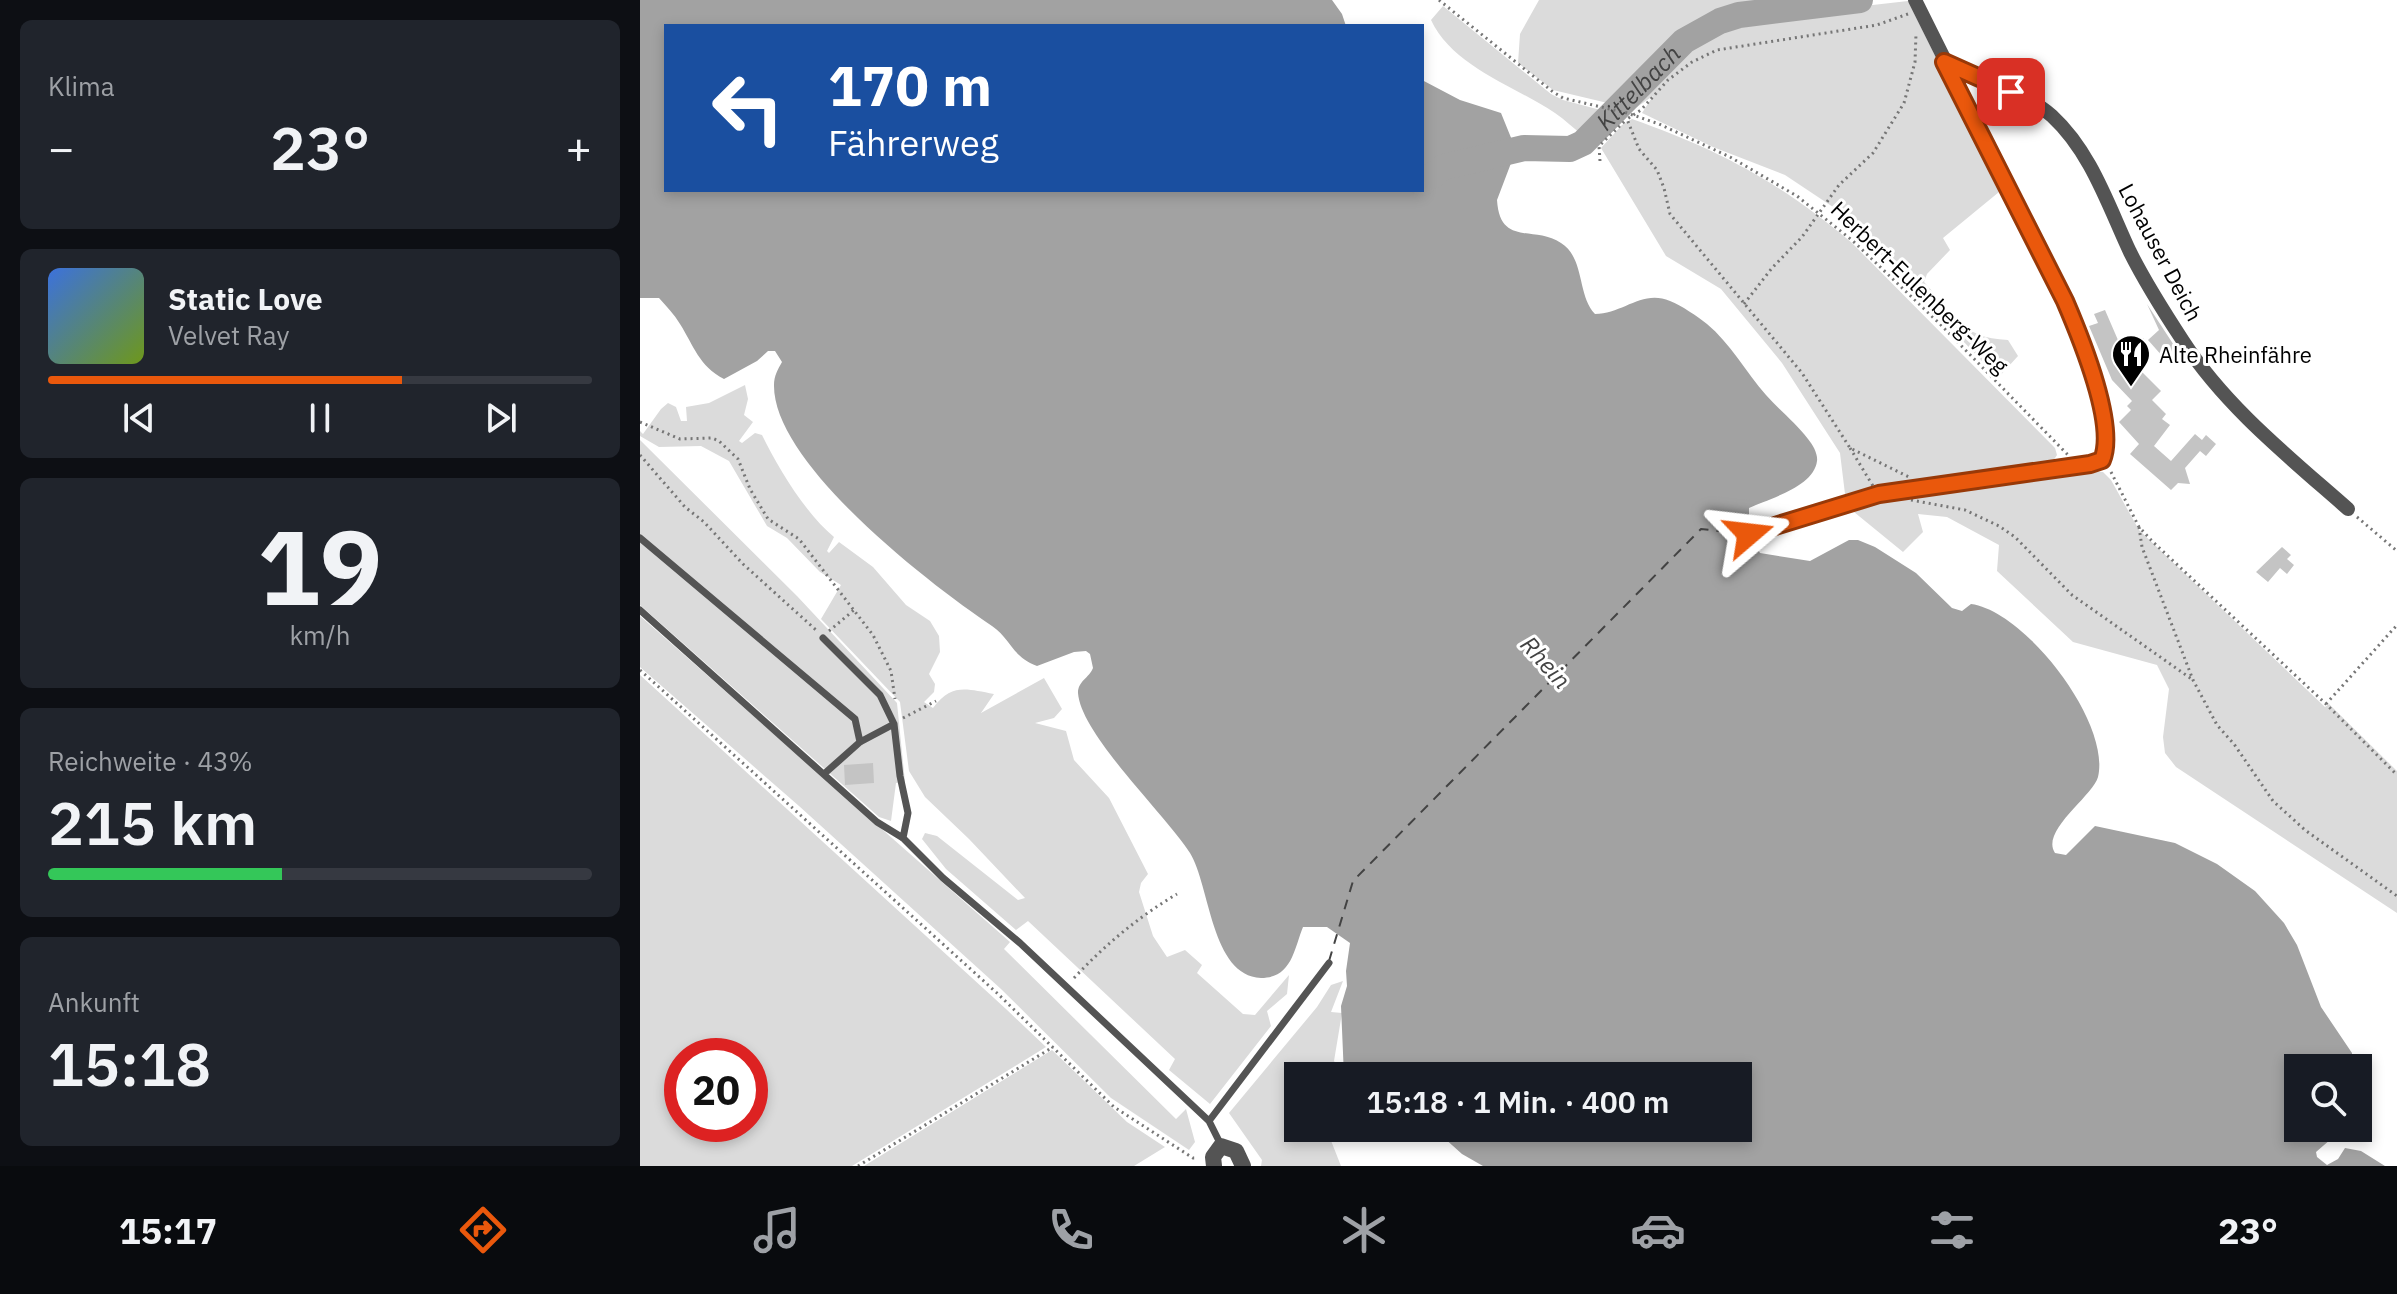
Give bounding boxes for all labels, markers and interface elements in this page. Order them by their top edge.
water label: Kittelbach [1589,38,1687,137]
text: 170 m [828,49,992,121]
icon: left [696,56,800,160]
pin [1977,58,2045,126]
text: Klima [48,69,115,103]
icon: arrive [1989,70,2033,114]
text: 23° [270,108,370,187]
text: − [48,119,74,176]
text: + [566,119,592,176]
text: Fährerweg [828,119,999,166]
street label: Lohauser Deich [2113,178,2209,326]
street label: Herbert-Eulenberg-Weg [1825,195,2015,380]
text: Static Love [168,279,323,318]
text: Velvet Ray [168,318,289,352]
restaurant icon: Alte Rheinfähre [2110,333,2152,388]
place label: Alte Rheinfähre [2159,340,2312,369]
icon: previous [117,396,161,440]
icon: pause [298,396,342,440]
icon: next [479,396,523,440]
position arrow [1707,492,1791,576]
text: 19 [258,498,382,634]
text: km/h [289,618,351,652]
water label: Rhein [1514,629,1578,695]
text: Reichweite · 43% [48,744,253,778]
text: 215 km [48,783,257,862]
text: Ankunft [48,985,140,1019]
text: 15:18 [48,1024,211,1103]
speed limit sign: 20 [664,1038,768,1142]
map controls [2284,1054,2372,1142]
button: search [2284,1054,2372,1142]
text: 15:18 · 1 Min. · 400 m [1367,1082,1670,1121]
icon: directions [455,1202,511,1258]
icon: music [749,1202,805,1258]
icon: phone [1043,1202,1099,1258]
icon: climate [1336,1202,1392,1258]
icon: car [1630,1202,1686,1258]
icon: filters [1924,1202,1980,1258]
text: 15:17 [119,1207,217,1254]
text: 23° [2218,1207,2278,1254]

